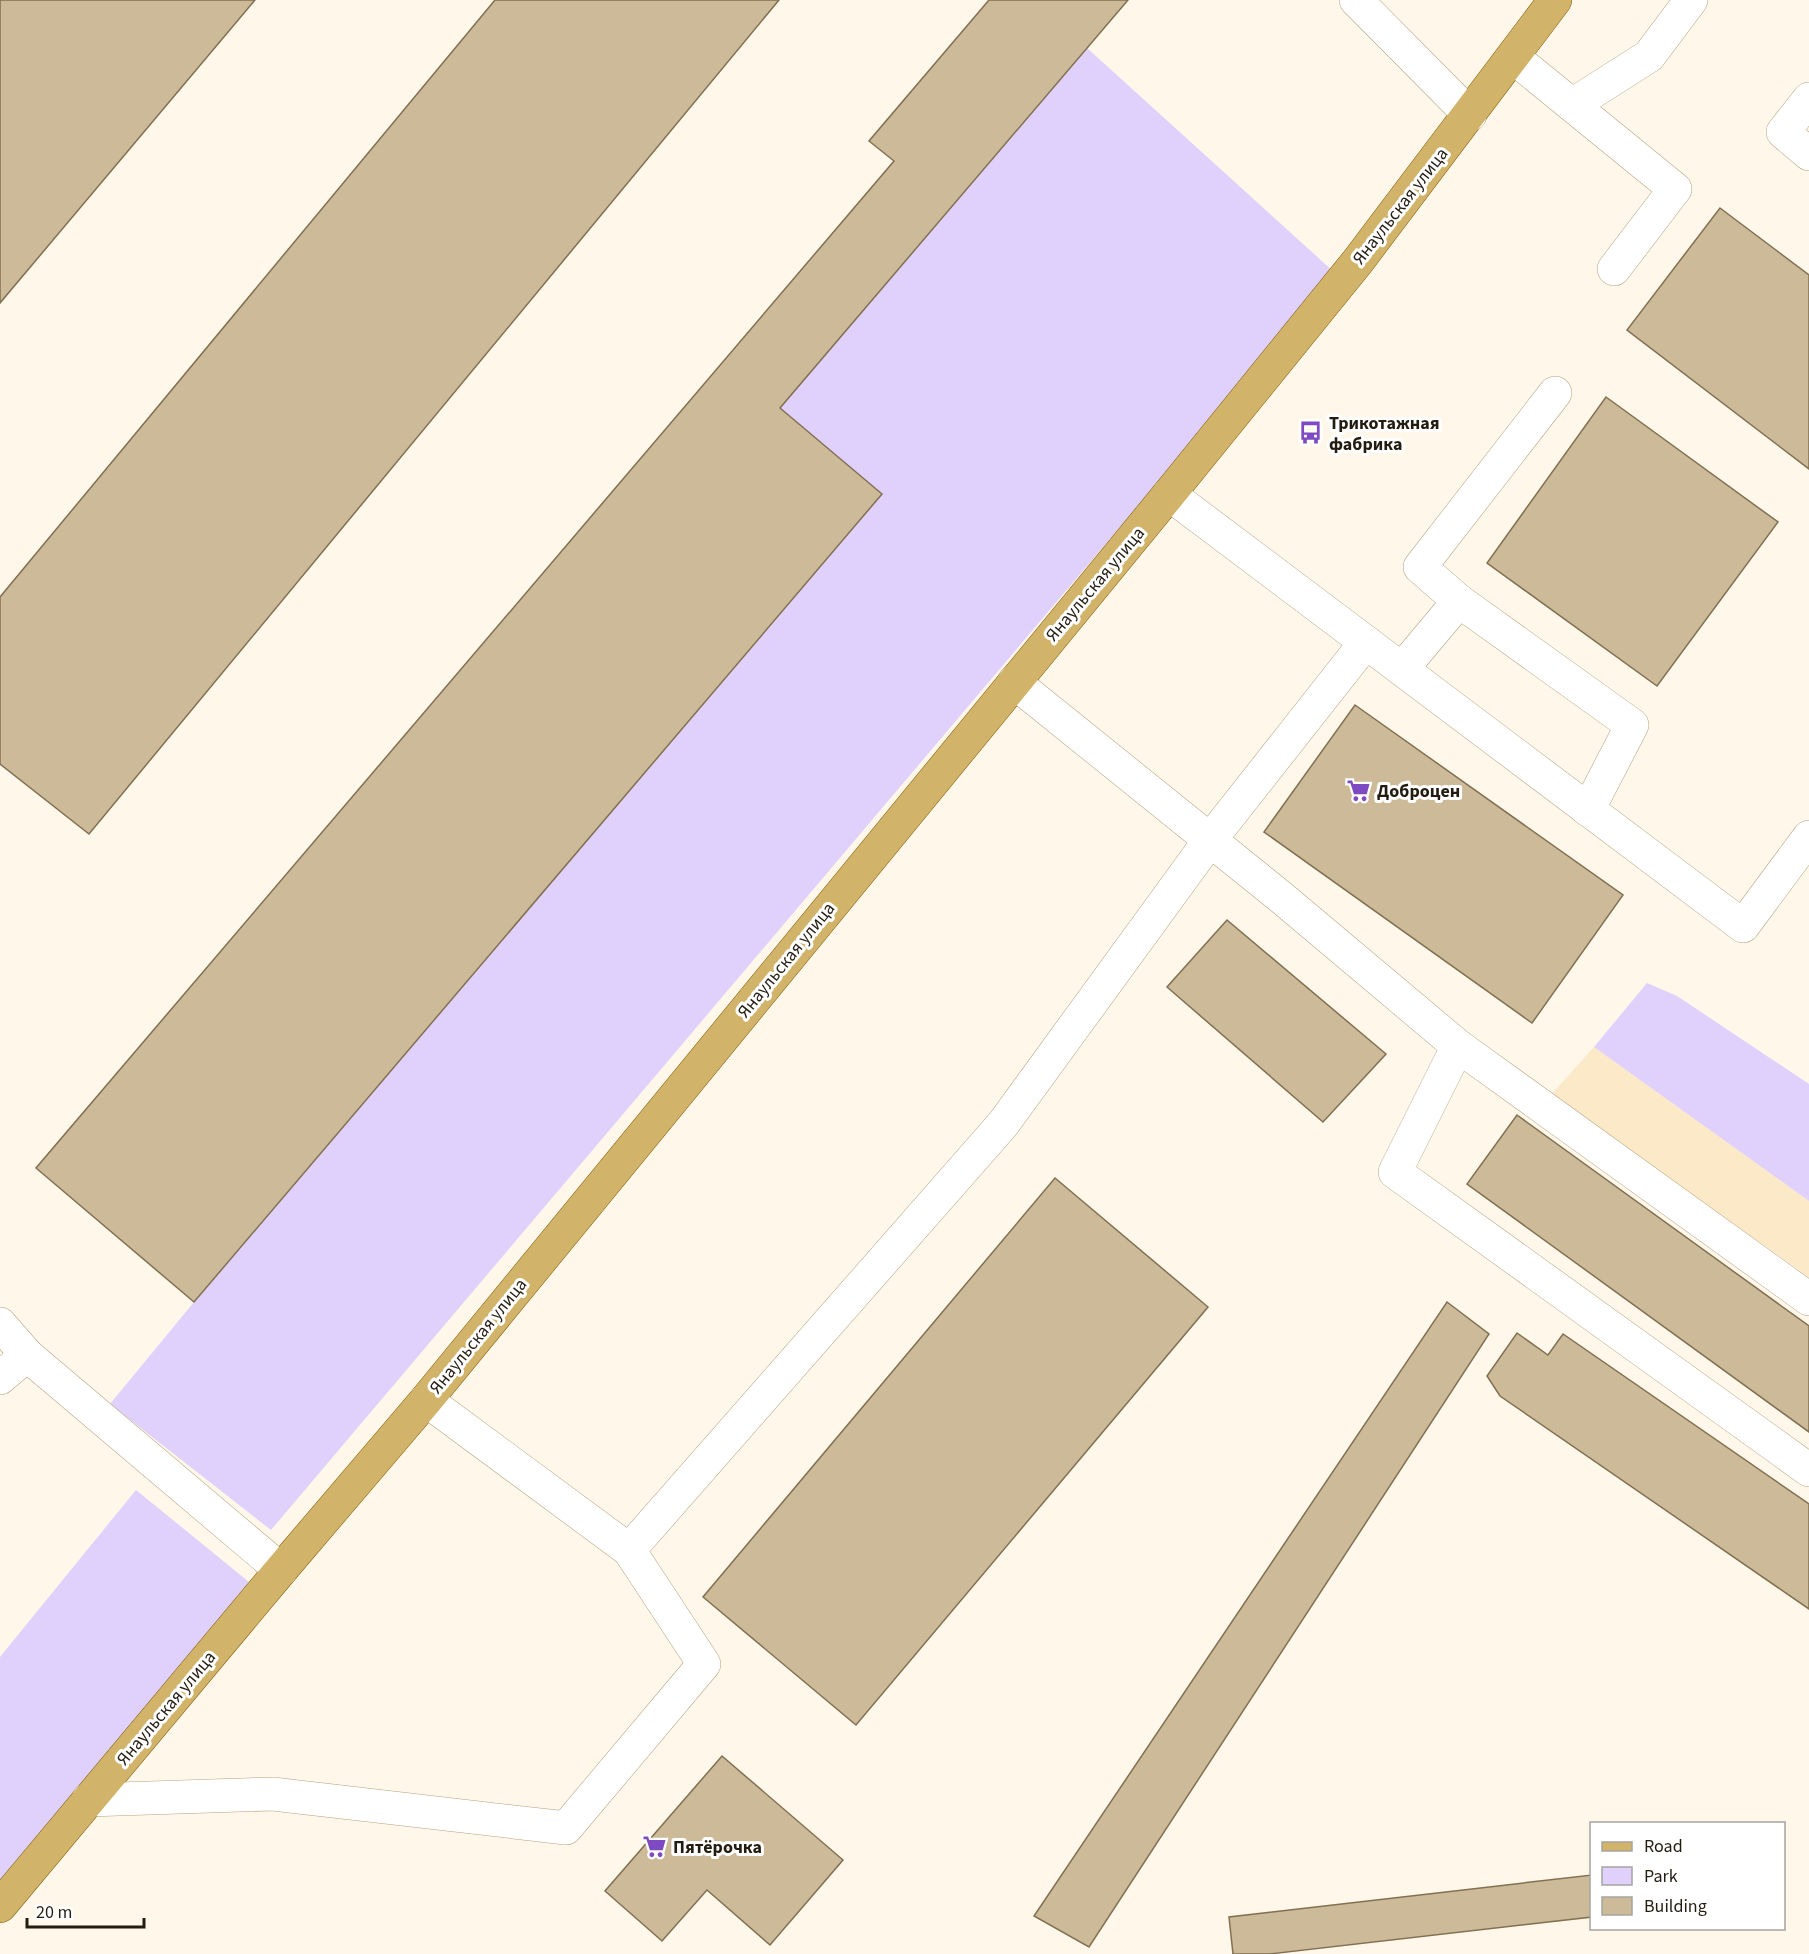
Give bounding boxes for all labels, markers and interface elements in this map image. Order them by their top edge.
street label: Янаульская улица [1347,143,1454,270]
place label: Трикотажная фабрика [1329,411,1439,457]
bus stop icon: Трикотажная фабрика [1298,420,1324,446]
street label: Янаульская улица [1040,522,1151,647]
supermarket icon: Доброцен [1346,778,1372,804]
place label: Доброцен [1377,779,1460,804]
street label: Янаульская улица [732,897,841,1024]
street label: Янаульская улица [424,1273,533,1400]
street label: Янаульская улица [111,1646,222,1771]
legend [1590,1822,1785,1930]
supermarket icon: Пятёрочка [642,1834,668,1860]
text: Road [1644,1834,1683,1859]
place label: Пятёрочка [673,1835,762,1860]
text: Park [1644,1864,1678,1889]
scale bar [27,1891,144,1929]
text: Building [1644,1894,1707,1919]
text: 20 m [36,1900,72,1925]

